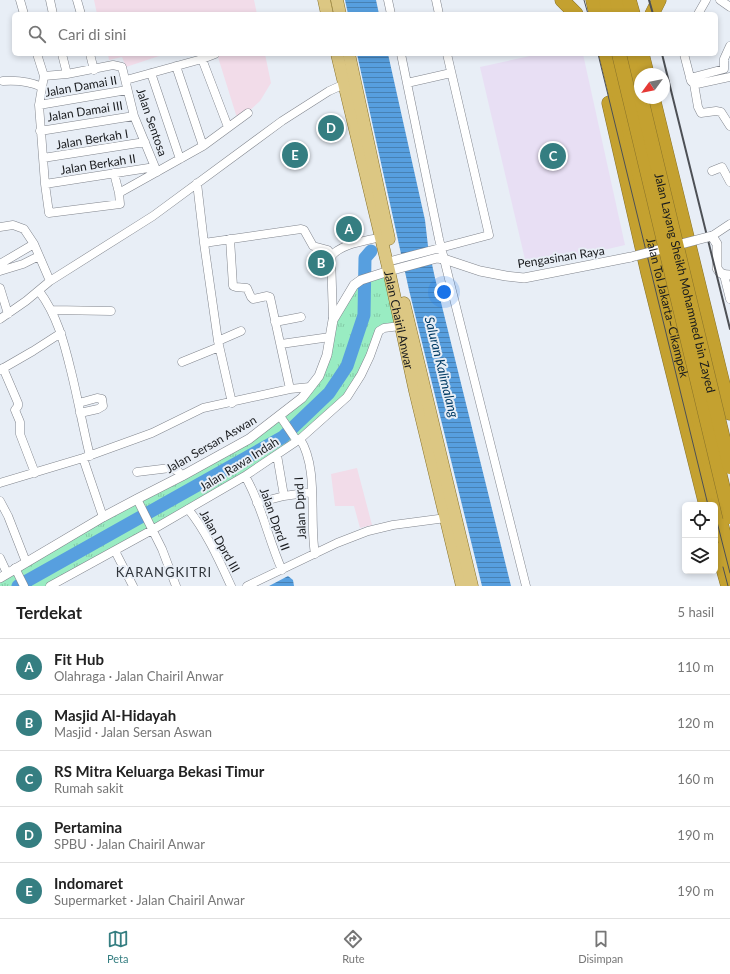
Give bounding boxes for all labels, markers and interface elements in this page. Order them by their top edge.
search box [12,12,718,56]
icon: search [26,23,48,45]
text: Cari di sini [58,25,126,43]
north arrow [634,68,670,104]
street label: Jalan Damai II [44,72,118,100]
street label: Jalan Sentosa [133,86,171,158]
street label: Jalan Damai III [46,98,124,124]
pin: D [318,113,344,143]
street label: Jalan Berkah I [55,126,129,152]
pin: E [282,140,308,170]
pin: C [540,141,566,171]
street label: Jalan Berkah II [59,151,137,177]
street label: Jalan Layang Sheikh Mohammed bin Zayed [652,171,719,394]
pin: A [336,214,362,244]
street label: Jalan Tol Jakarta–Cikampek [644,236,693,380]
street label: Pengasinan Raya [516,243,606,271]
pin: B [308,248,334,278]
street label: Jalan Chairil Anwar [382,269,418,371]
your location [434,282,454,302]
water label: Saluran Kalimalang [422,315,462,420]
street label: Jalan Sersan Aswan [163,412,259,476]
street label: Jalan Rawa Indah [197,434,281,494]
street label: Jalan Dprd I [291,476,309,540]
street label: Jalan Dprd II [257,486,293,552]
map controls [682,502,718,574]
button: locate [682,502,718,538]
street label: Jalan Dprd III [197,507,243,575]
button: layers [682,538,718,574]
district label: KARANGKITRI [116,564,212,580]
text: Terdekat [16,602,82,623]
text: 5 hasil [678,604,714,620]
text: Fit Hub [54,650,104,668]
text: A [24,659,34,675]
text: 110 m [677,659,714,675]
text: Olahraga · Jalan Chairil Anwar [54,668,224,684]
text: Masjid Al-Hidayah [54,706,176,724]
text: B [25,715,33,731]
text: 120 m [677,715,714,731]
text: Masjid · Jalan Sersan Aswan [54,724,212,740]
text: RS Mitra Keluarga Bekasi Timur [54,762,264,780]
text: C [25,771,33,787]
text: 160 m [677,771,714,787]
text: Rumah sakit [54,780,123,796]
text: Pertamina [54,818,122,836]
text: D [24,827,34,843]
text: 190 m [677,827,714,843]
text: SPBU · Jalan Chairil Anwar [54,836,205,852]
text: Indomaret [54,874,123,892]
text: E [25,883,33,899]
text: 190 m [677,883,714,899]
text: Supermarket · Jalan Chairil Anwar [54,892,245,908]
tab: Peta [107,928,129,965]
tab: Rute [342,928,365,965]
tab: Disimpan [578,928,623,965]

